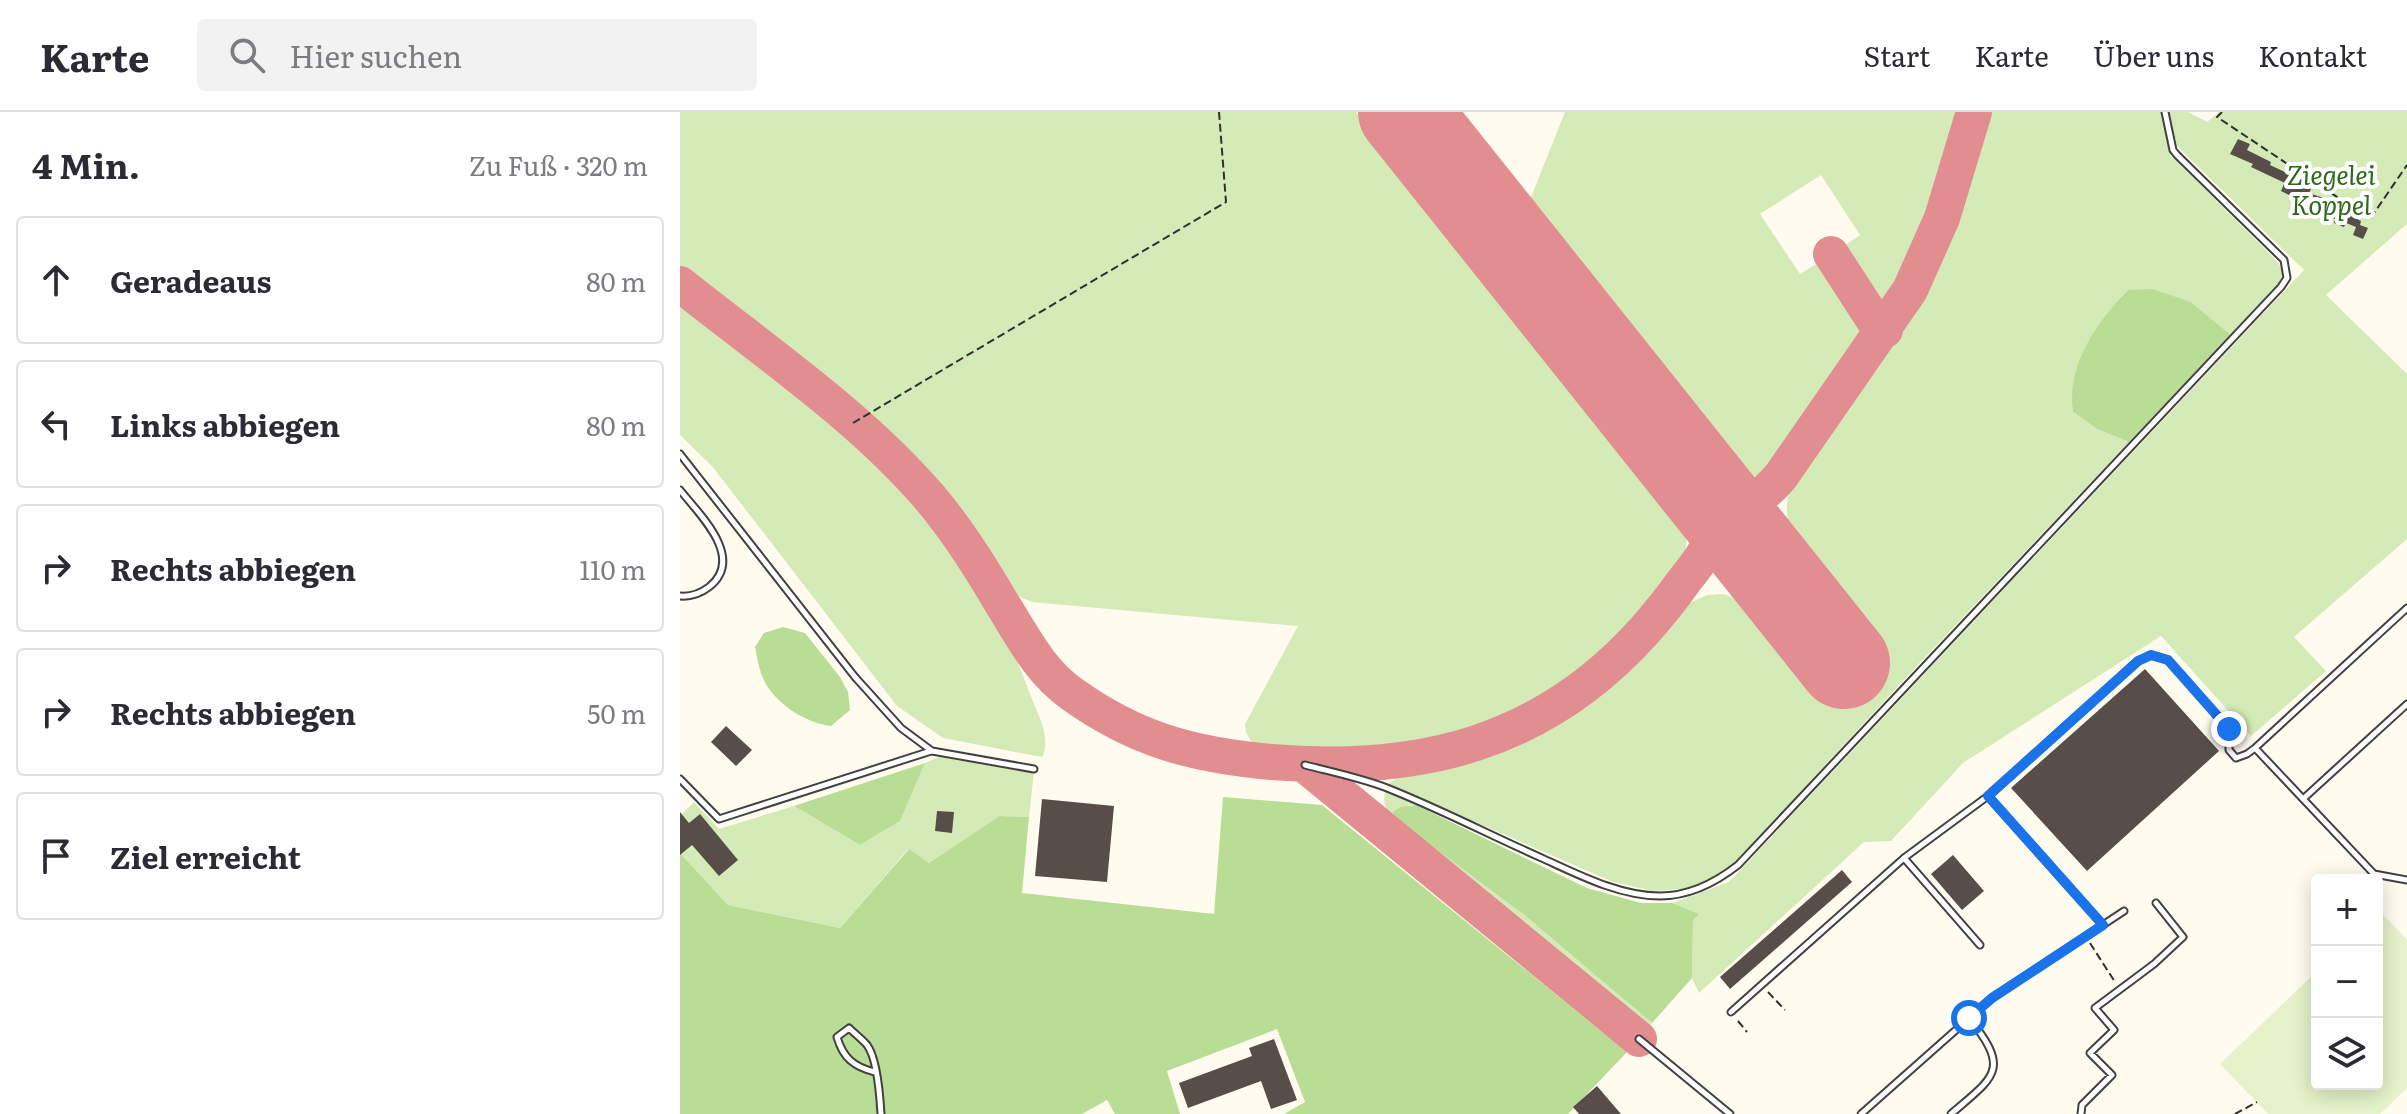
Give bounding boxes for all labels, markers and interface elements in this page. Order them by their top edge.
search box [197,19,757,91]
text: Karte [40,27,149,84]
icon: search [225,33,269,77]
text: Hier suchen [289,33,462,77]
text: Start [1864,34,1930,76]
text: Karte [1974,34,2049,76]
text: Über uns [2093,34,2214,76]
text: Kontakt [2258,34,2367,76]
text: 4 Min. [32,139,140,189]
text: Zu Fuß · 320 m [469,145,648,184]
park label: Ziegelei Koppel [2286,154,2376,223]
icon: ahead [34,258,78,302]
text: Geradeaus [110,258,272,302]
text: 80 m [586,261,646,300]
icon: left [34,402,78,446]
text: Links abbiegen [110,402,340,446]
text: 80 m [586,405,646,444]
icon: right [34,546,78,590]
text: Rechts abbiegen [110,546,356,590]
text: 110 m [579,549,646,588]
icon: right [34,690,78,734]
text: Rechts abbiegen [110,690,356,734]
text: 50 m [587,693,646,732]
route end [2211,711,2247,747]
icon: arrive [34,834,78,878]
text: Ziel erreicht [110,834,301,878]
map controls [2311,874,2383,1090]
button: + [2311,874,2383,946]
button: − [2311,946,2383,1018]
route start [1951,1000,1987,1036]
button: layers [2311,1018,2383,1090]

